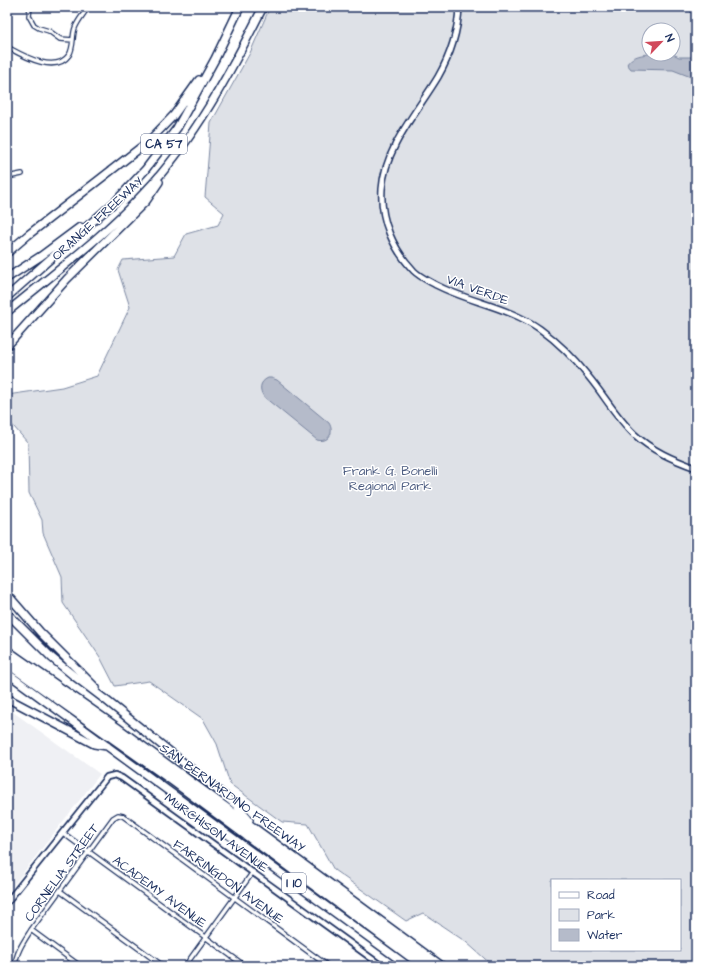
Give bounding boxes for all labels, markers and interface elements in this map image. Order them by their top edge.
north arrow [641,22,681,62]
text: N [661,32,678,44]
road number: CA 57 [141,134,187,154]
street label: ORANGE FREEWAY [48,173,147,265]
street label: VIA VERDE [444,270,512,310]
park label: Frank G. Bonelli Regional Park [343,462,437,496]
street label: SAN BERNARDINO FREEWAY [156,739,309,857]
street label: MURCHISON AVENUE [161,789,272,877]
street label: CORNELIA STREET [20,819,104,925]
street label: FARRINGDON AVENUE [169,835,288,928]
street label: ACADEMY AVENUE [109,852,210,932]
road number: I 10 [282,873,306,893]
legend [551,879,681,951]
text: Road [587,887,615,904]
text: Park [587,907,615,924]
text: Water [587,927,623,944]

